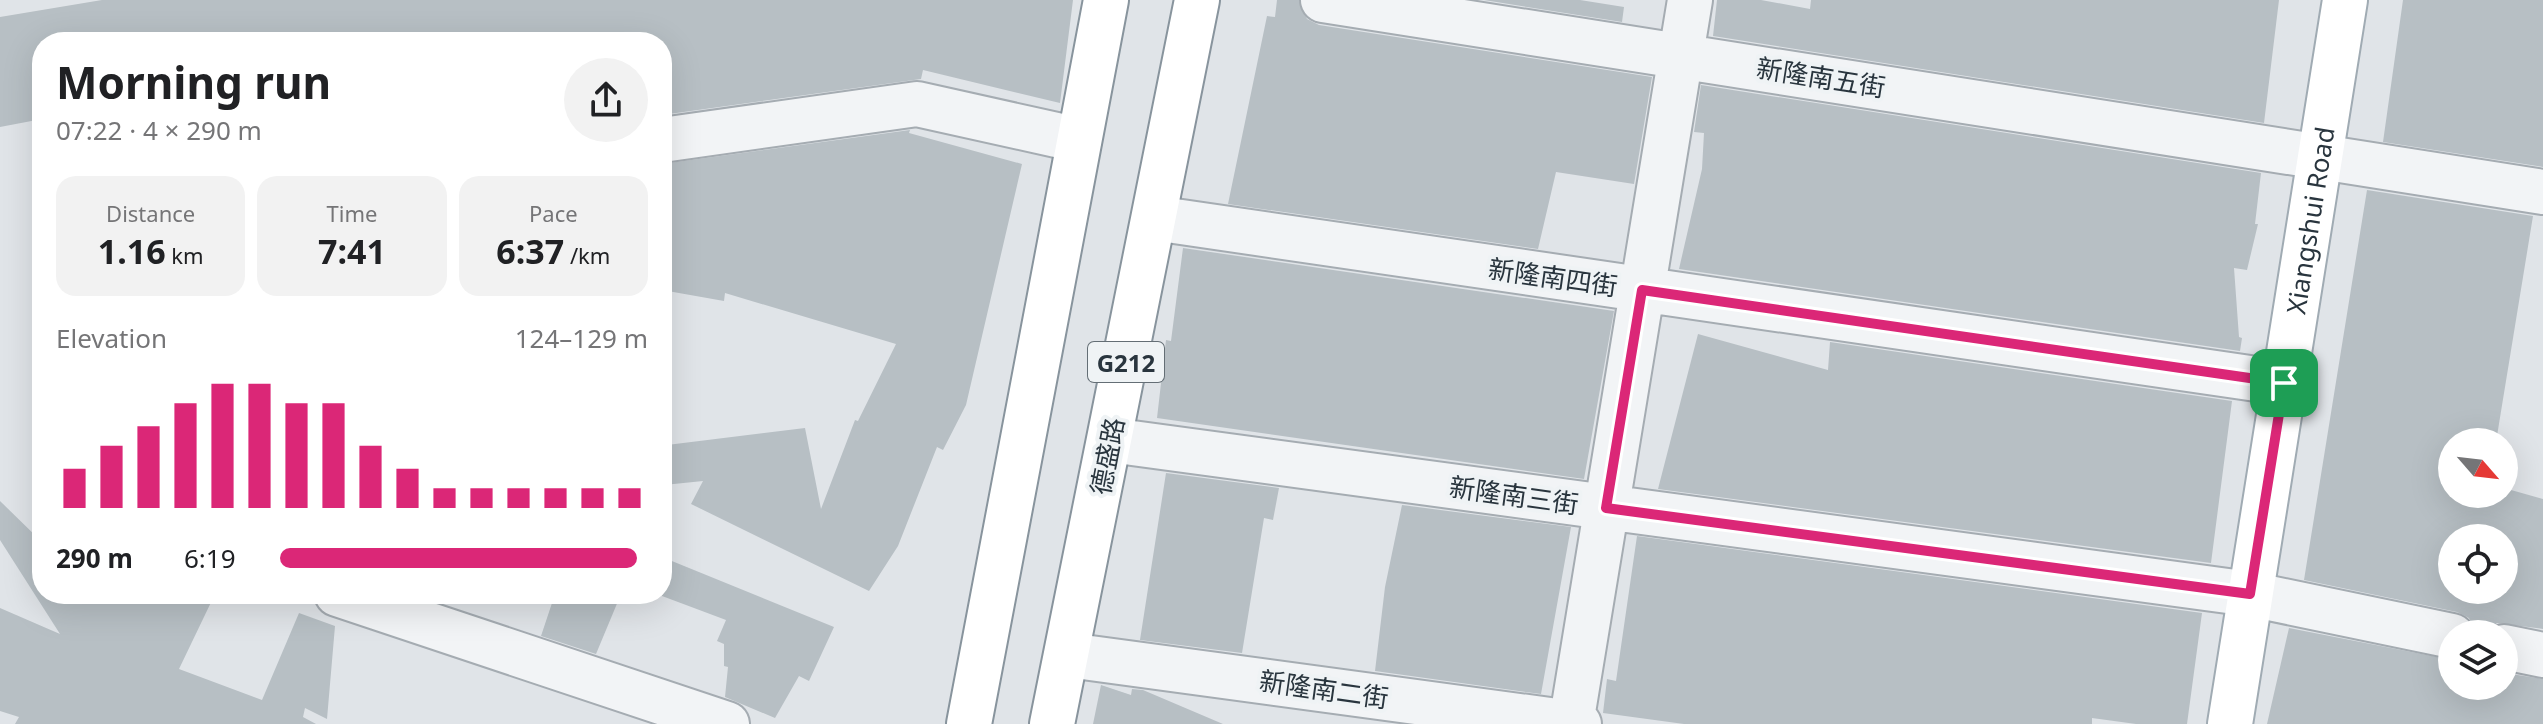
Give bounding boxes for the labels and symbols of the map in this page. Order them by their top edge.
street label: 新隆南五街 [1754,49,1888,105]
street label: Xiangshui Road [2277,124,2343,317]
street label: 新隆南四街 [1486,250,1620,304]
road number: G212 [1088,342,1164,382]
pin [2250,349,2318,417]
street label: 德盛路 [1082,414,1132,498]
north arrow [2438,428,2518,508]
street label: 新隆南三街 [1447,468,1581,522]
street label: 新隆南二街 [1257,662,1391,716]

